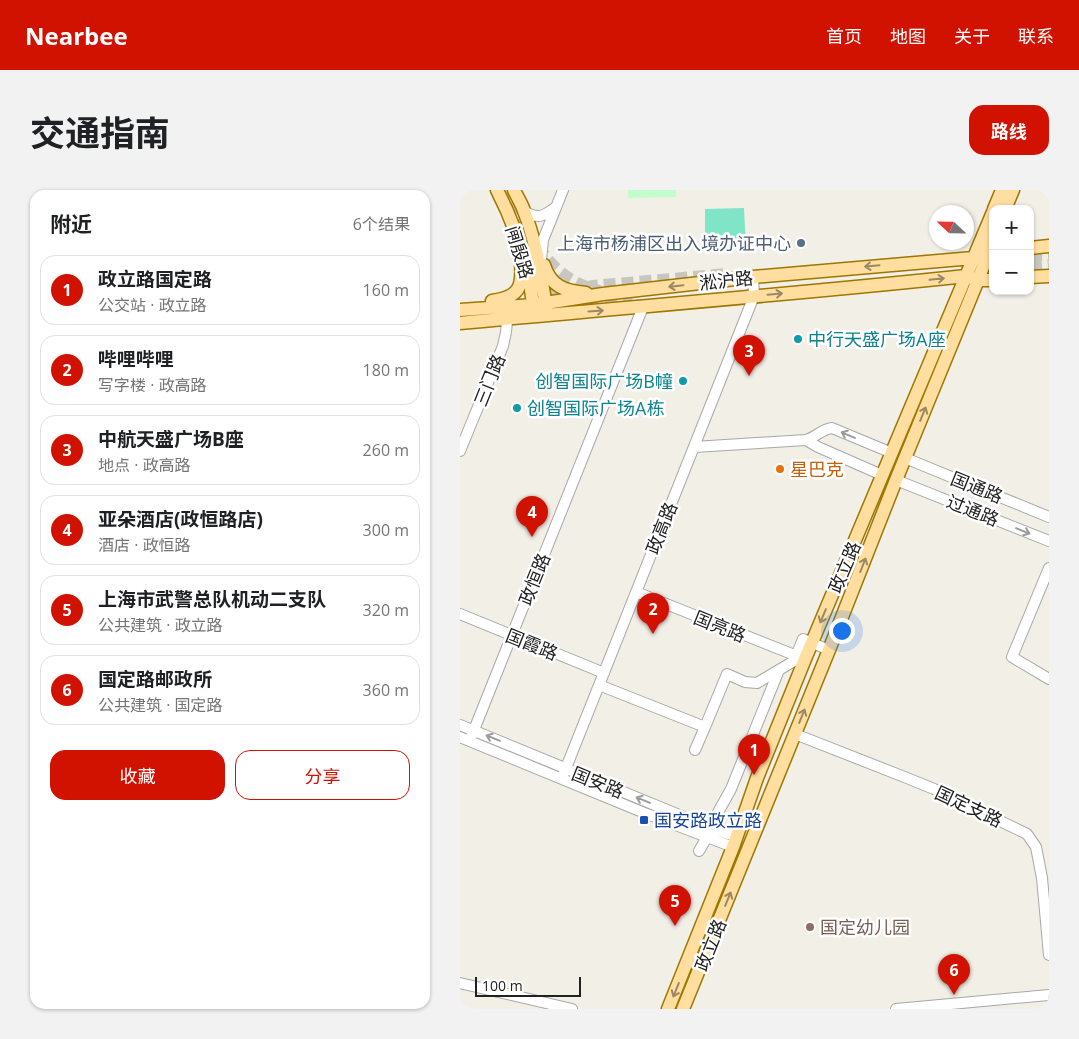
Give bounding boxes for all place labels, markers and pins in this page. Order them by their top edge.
place label: 上海市杨浦区出入境办证中心 [557,231,791,255]
marker: 上海市杨浦区出入境办证中心 [795,237,807,249]
place label: 中行天盛广场A座 [808,327,945,351]
marker: 中行天盛广场A座 [792,333,804,345]
pin: 3 [733,335,765,376]
place label: 创智国际广场B幢 [535,369,673,393]
marker: 创智国际广场B幢 [677,375,689,387]
place label: 创智国际广场A栋 [527,396,664,420]
marker: 创智国际广场A栋 [511,402,523,414]
place label: 星巴克 [790,457,844,481]
marker: 星巴克 [774,463,786,475]
pin: 4 [516,496,548,537]
pin: 2 [637,593,669,634]
pin: 1 [738,734,770,775]
place label: 国安路政立路 [654,808,762,832]
marker: 国安路政立路 [638,814,650,826]
pin: 5 [659,885,691,926]
place label: 国定幼儿园 [820,915,910,939]
marker: 国定幼儿园 [804,921,816,933]
pin: 6 [938,954,970,995]

